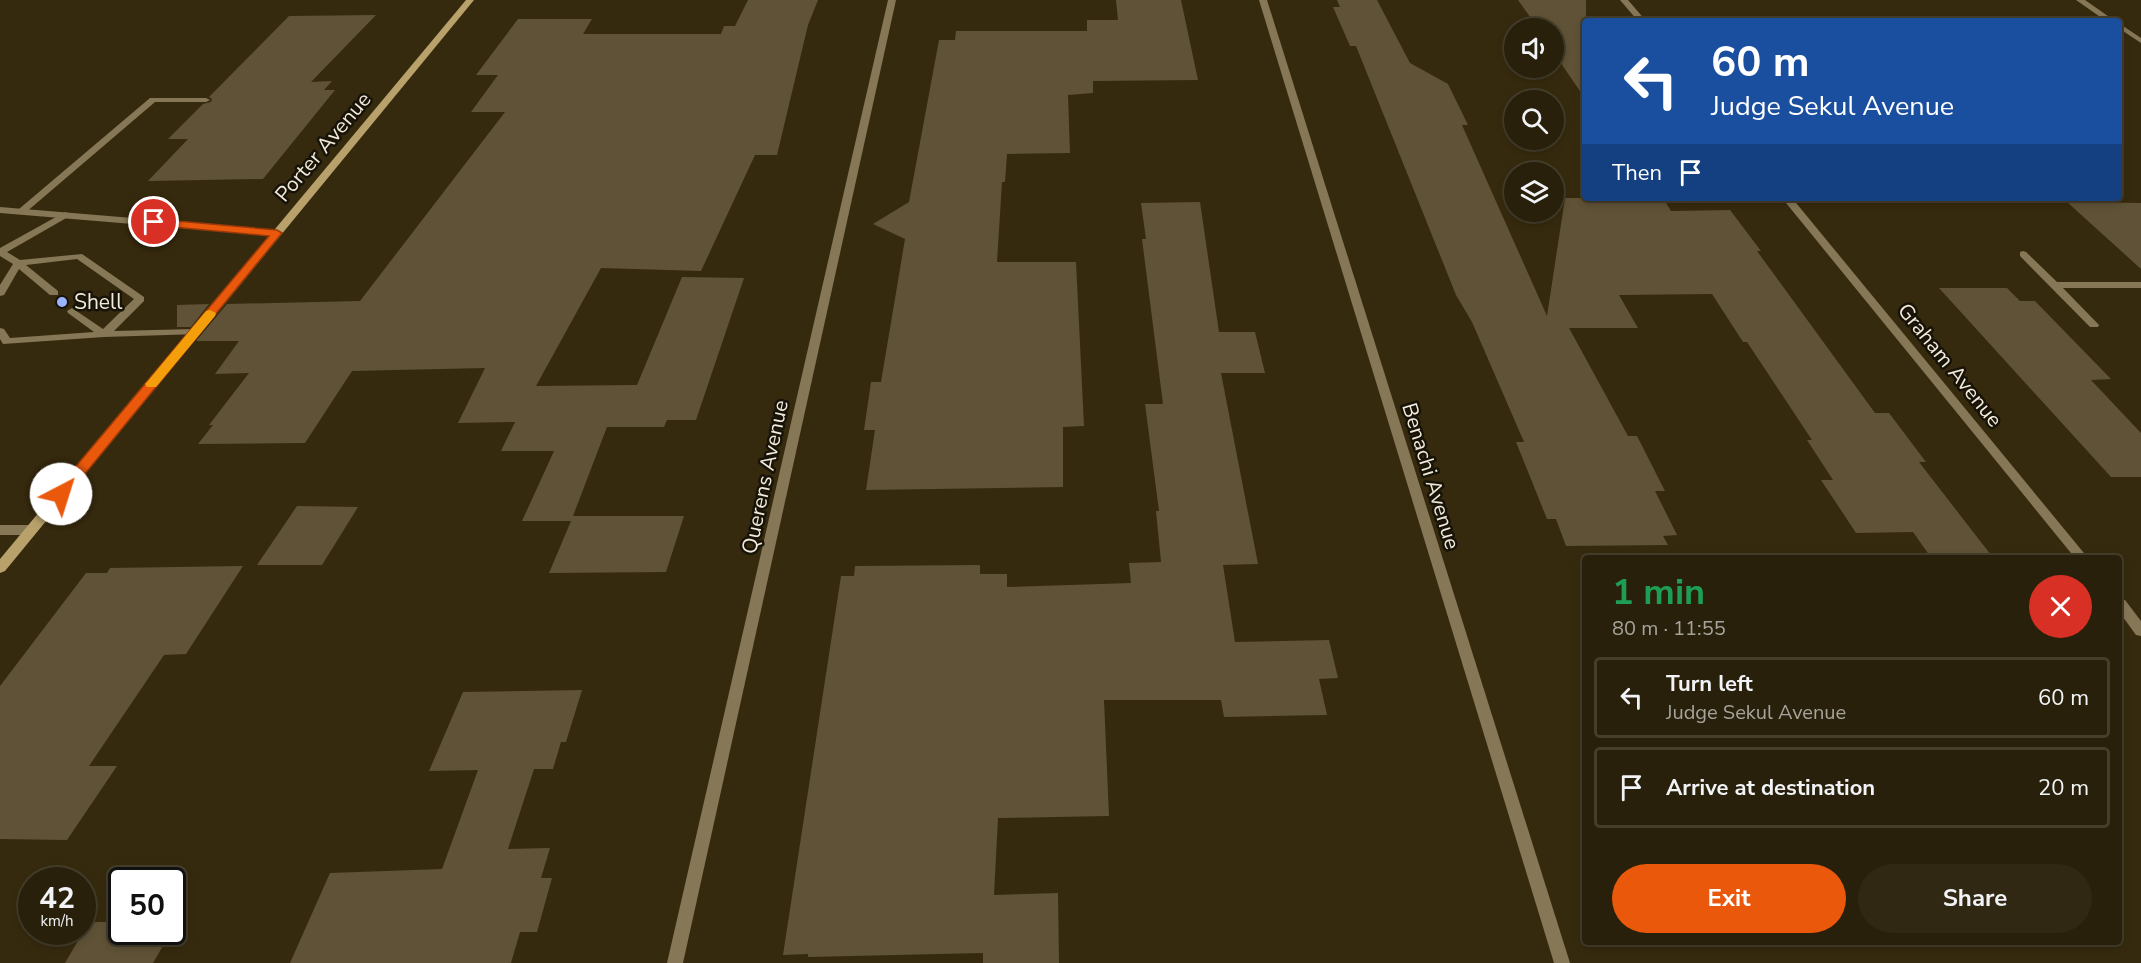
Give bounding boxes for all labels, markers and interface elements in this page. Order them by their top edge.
map controls [1504,18,1564,222]
button: sound [1504,18,1564,78]
text: 60 m [1711,34,1810,91]
icon: left [1612,42,1690,120]
street label: Porter Avenue [269,86,377,208]
text: Judge Sekul Avenue [1711,88,1954,125]
button: search [1504,90,1564,150]
icon: arrive [1674,156,1707,189]
text: Then [1612,158,1662,188]
button: layers [1504,162,1564,222]
pin [128,196,179,247]
icon: arrive [137,205,170,238]
place label: Shell [74,288,123,316]
marker: Shell [55,295,69,309]
street label: Graham Avenue [1891,297,2009,433]
street label: Querens Avenue [735,398,795,556]
street label: Benachi Avenue [1395,399,1467,553]
position arrow [29,462,93,526]
text: 1 min [1612,568,1705,617]
button: close [2029,575,2092,638]
text: 80 m · 11:55 [1612,615,1726,642]
text: Turn left [1666,669,1753,699]
icon: left [1615,681,1648,714]
text: 60 m [2038,683,2089,713]
text: Judge Sekul Avenue [1666,699,1846,726]
icon: arrive [1615,771,1648,804]
text: Arrive at destination [1666,773,1875,803]
text: 20 m [2038,773,2089,803]
button: Exit [1612,864,1846,933]
button: Share [1858,864,2092,933]
speed limit sign: 50 [108,867,186,945]
text: 42 [39,878,75,919]
text: km/h [40,911,74,931]

